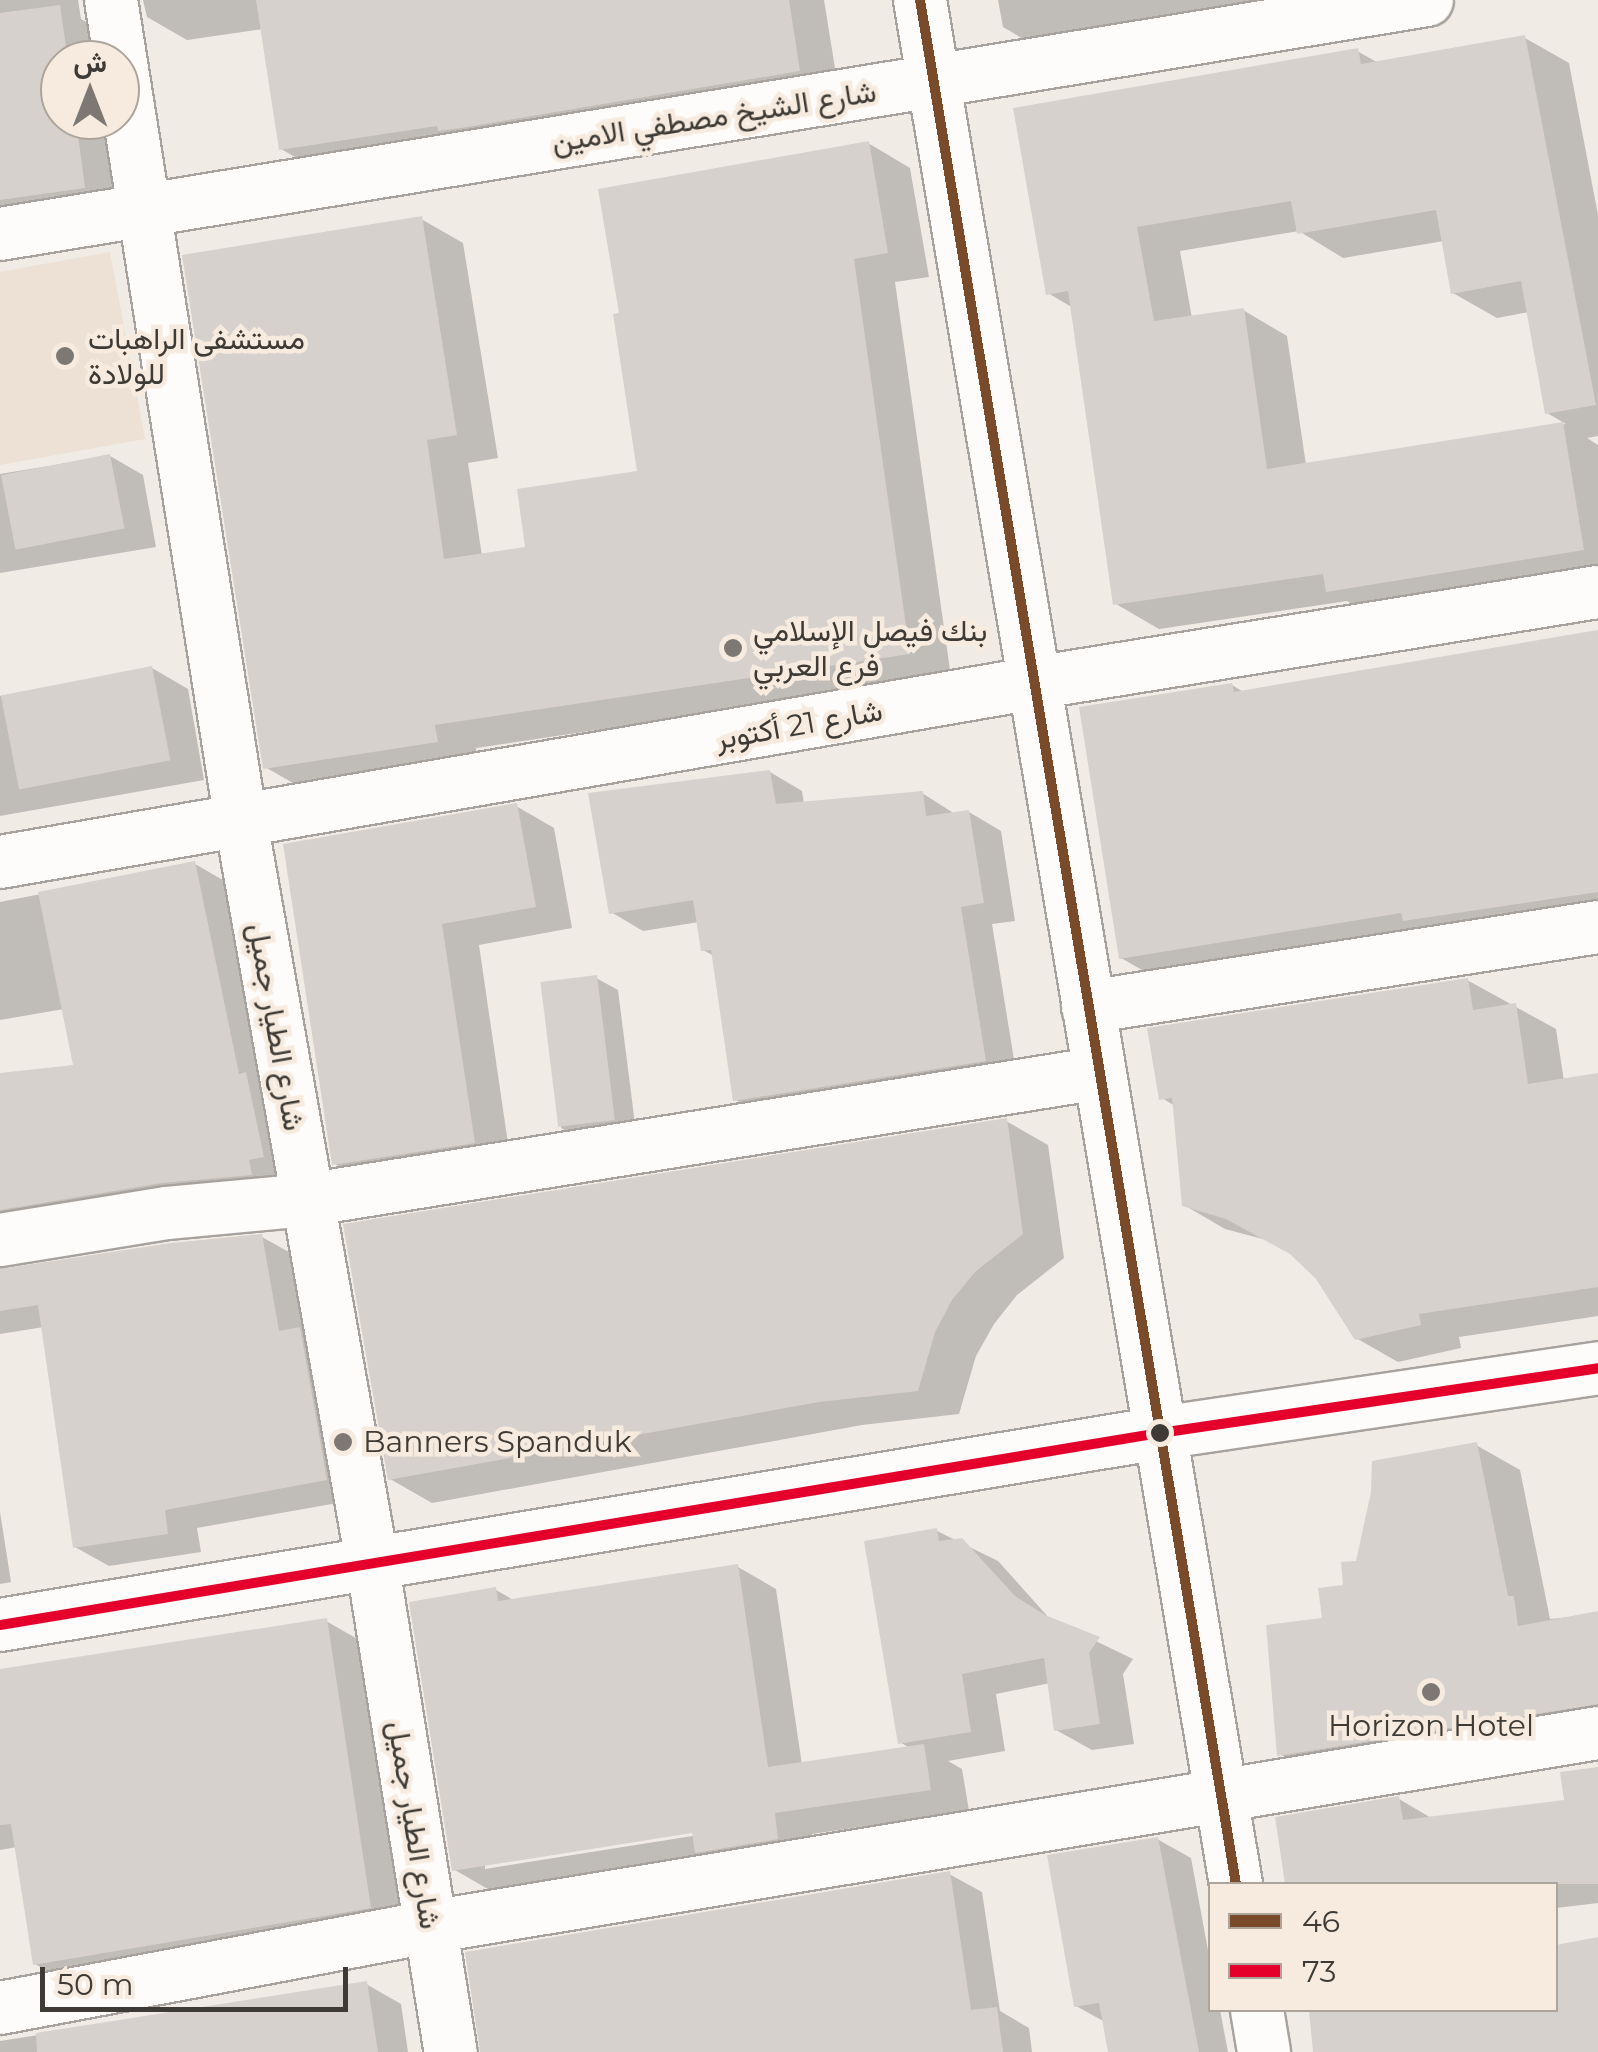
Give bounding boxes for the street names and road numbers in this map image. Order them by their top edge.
street label: شارع الشيخ مصطفي الامين [549,74,879,160]
street label: شارع 21 أكتوبر [713,693,885,757]
street label: شارع الطيار جميل [240,920,312,1134]
street label: شارع الطيار جميل [380,1718,448,1932]

